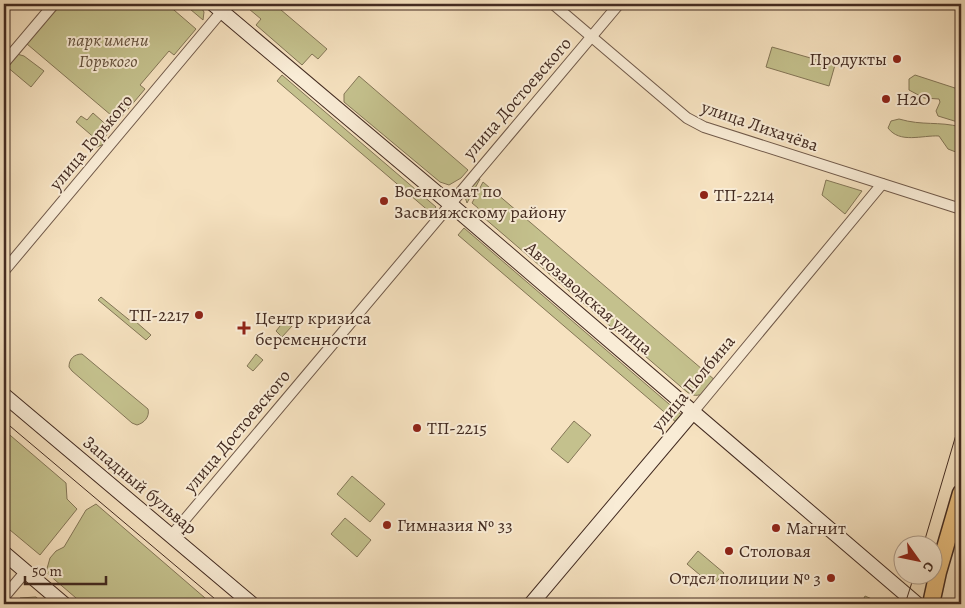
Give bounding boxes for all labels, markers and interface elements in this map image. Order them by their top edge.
park label: парк имени Горького [67,28,149,73]
street label: улица Достоевского [457,32,577,165]
place label: Продукты [809,47,887,71]
marker: Продукты [891,53,903,65]
place label: H2O [896,87,931,111]
street label: улица Горького [43,89,138,196]
marker: H2O [880,93,892,105]
street label: улица Лихачёва [697,94,822,157]
place label: Военкомат по Засвияжскому району [394,179,567,224]
place label: ТП-2214 [714,183,774,207]
marker: ТП-2214 [698,189,710,201]
marker: Военкомат по Засвияжскому району [378,195,390,207]
street label: Автозаводская улица [519,235,658,361]
place label: ТП-2217 [129,303,189,327]
place label: Центр кризиса беременности [255,306,372,351]
marker: ТП-2217 [193,309,205,321]
marker: Центр кризиса беременности [237,321,251,335]
street label: улица Полбина [645,329,741,437]
street label: улица Достоевского [178,364,296,499]
place label: ТП-2215 [427,416,487,440]
marker: ТП-2215 [411,422,423,434]
street label: Западный бульвар [78,430,202,540]
place label: Гимназия № 33 [397,513,513,537]
place label: Магнит [786,516,846,540]
marker: Гимназия № 33 [381,519,393,531]
marker: Магнит [770,522,782,534]
north arrow [892,536,942,586]
place label: Столовая [739,539,811,563]
marker: Столовая [723,545,735,557]
scale bar [25,553,106,585]
text: С [918,558,939,576]
text: 50 m [32,561,62,581]
place label: Отдел полиции № 3 [669,566,821,590]
marker: Отдел полиции № 3 [825,572,837,584]

